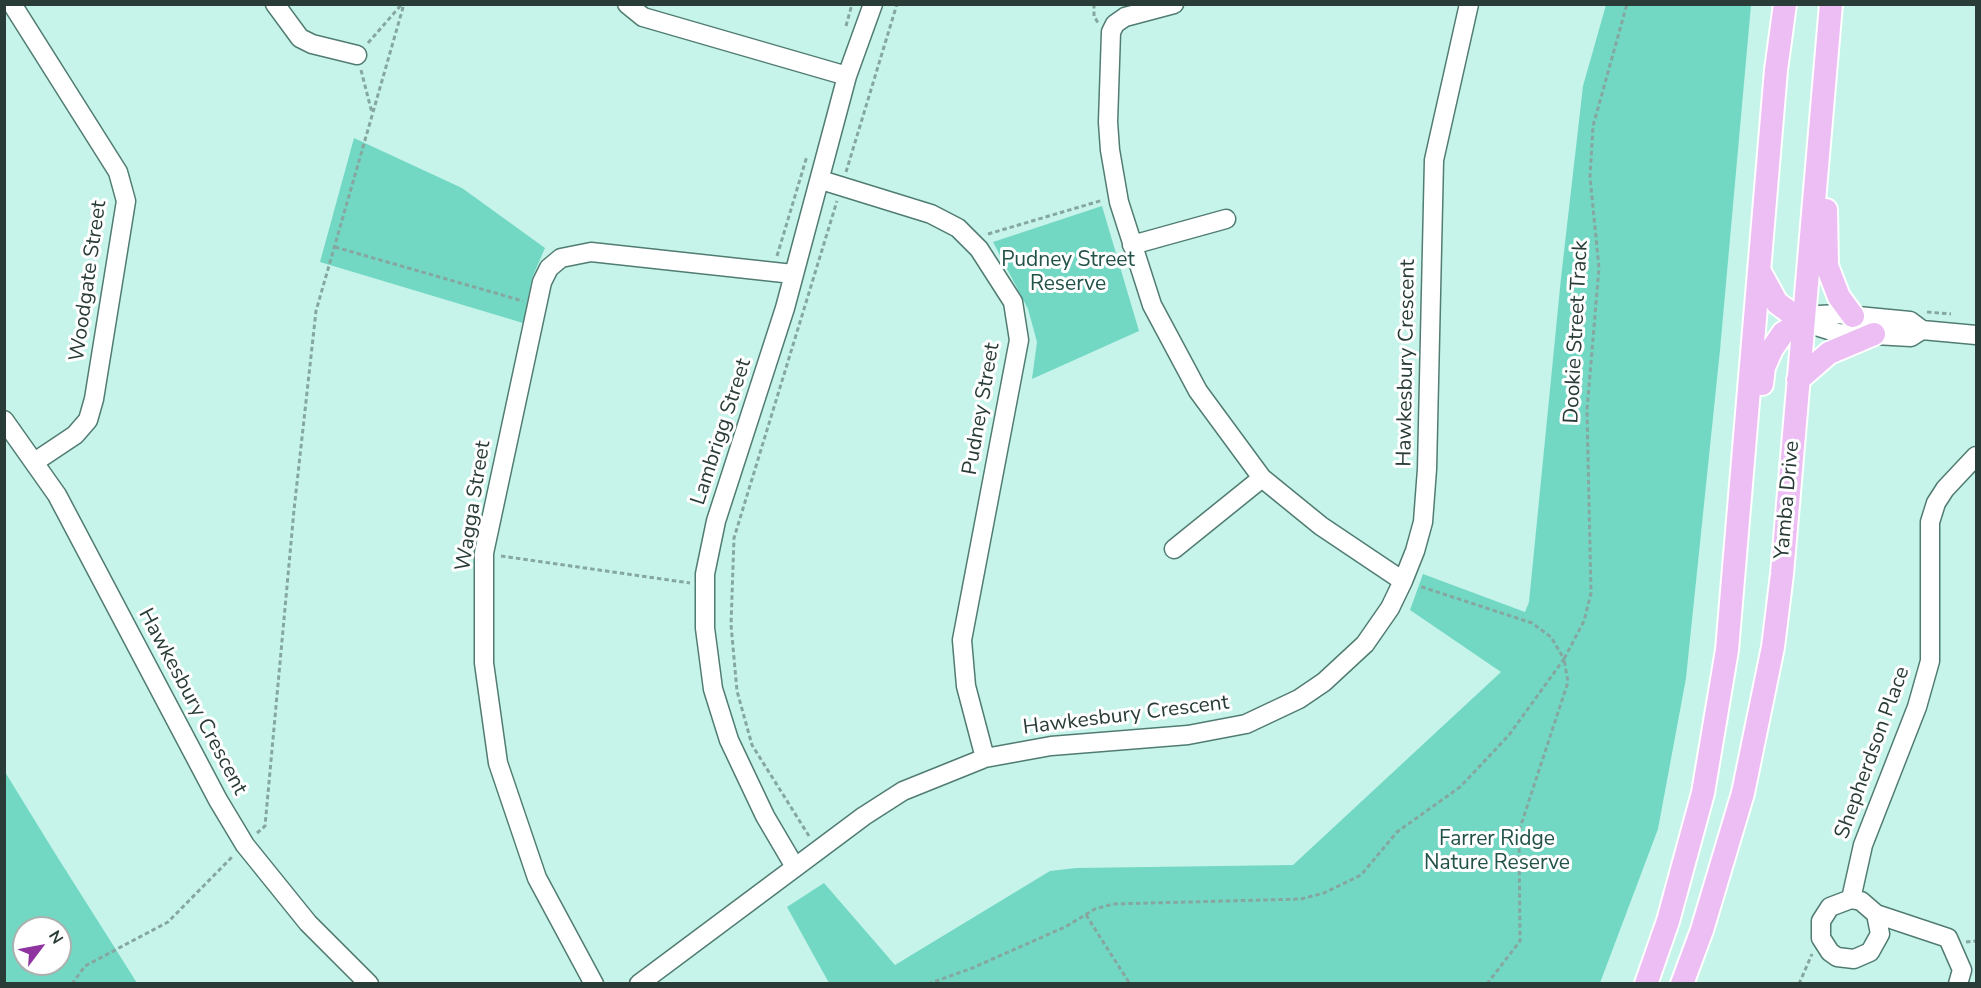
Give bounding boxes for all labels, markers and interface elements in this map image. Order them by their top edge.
street label: Woodgate Street [65,199,113,363]
street label: Dookie Street Track [1560,240,1594,424]
park label: Pudney Street Reserve [1001,248,1135,298]
street label: Hawkesbury Crescent [1393,259,1421,467]
street label: Pudney Street [958,341,1006,477]
street label: Lambrigg Street [686,356,758,508]
street label: Wagga Street [451,439,497,573]
street label: Yamba Drive [1770,440,1806,560]
street label: Hawkesbury Crescent [132,605,252,799]
street label: Shepherdson Place [1830,663,1916,843]
street label: Hawkesbury Crescent [1022,691,1230,741]
park label: Farrer Ridge Nature Reserve [1424,827,1570,877]
north arrow [12,916,72,976]
text: N [43,927,68,948]

